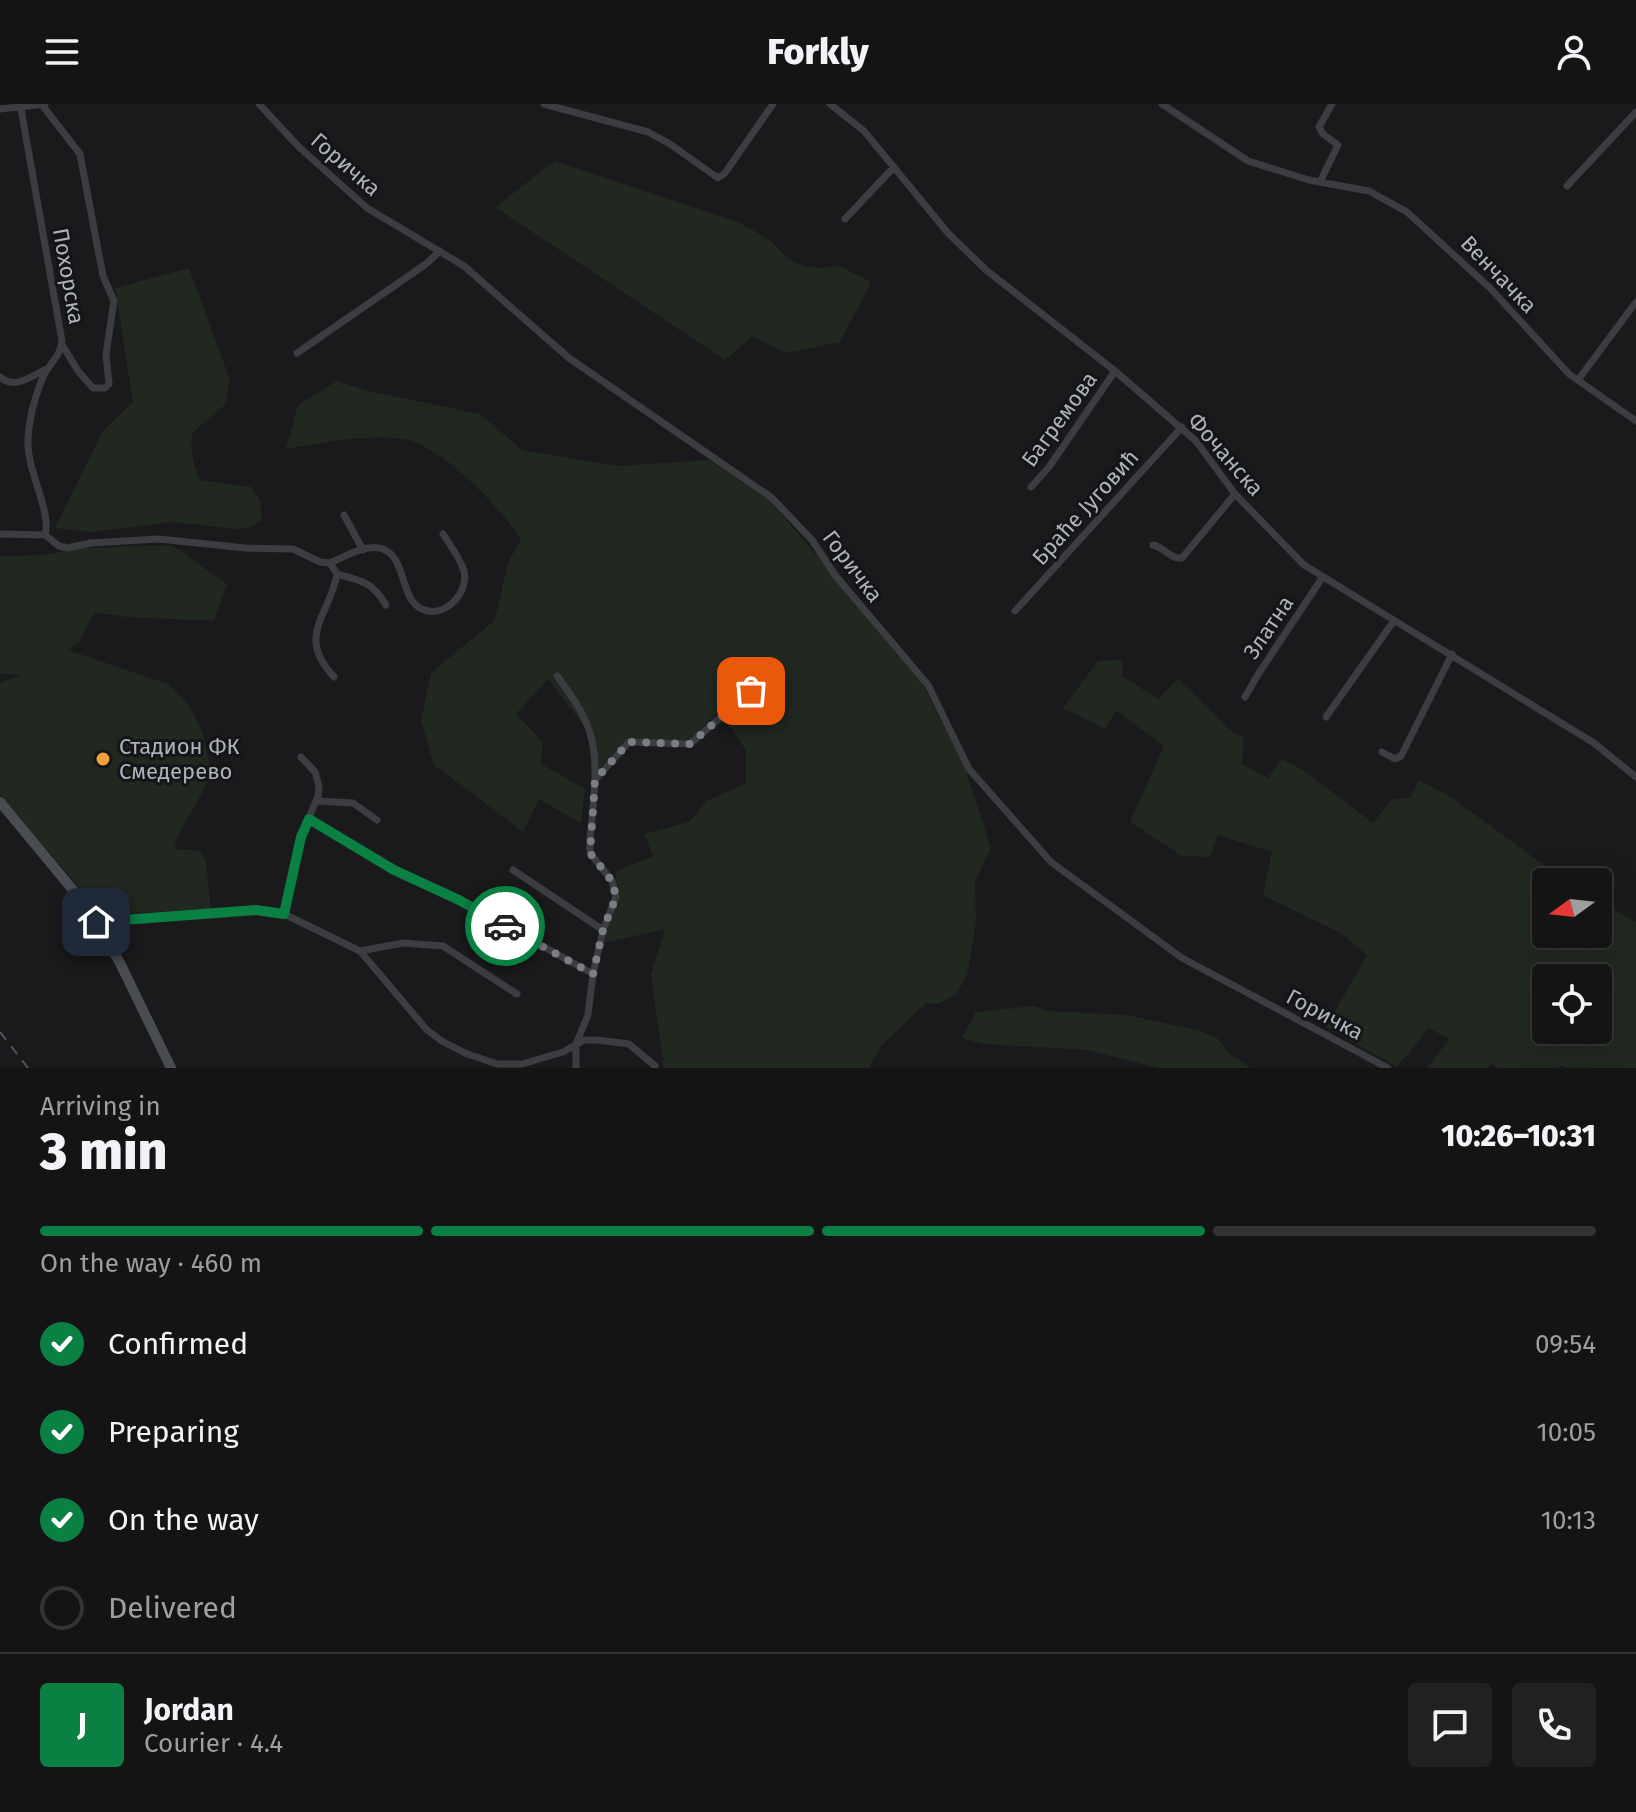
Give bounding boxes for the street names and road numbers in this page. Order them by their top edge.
street label: Горичка [305,127,386,202]
street label: Похорска [47,226,90,326]
street label: Венчачка [1455,230,1542,319]
street label: Багремова [1016,366,1103,472]
street label: Фочанска [1182,407,1269,502]
street label: Браће Југовић [1026,444,1144,571]
street label: Горичка [817,525,888,608]
street label: Златна [1237,590,1299,664]
street label: Горичка [1282,983,1368,1046]

